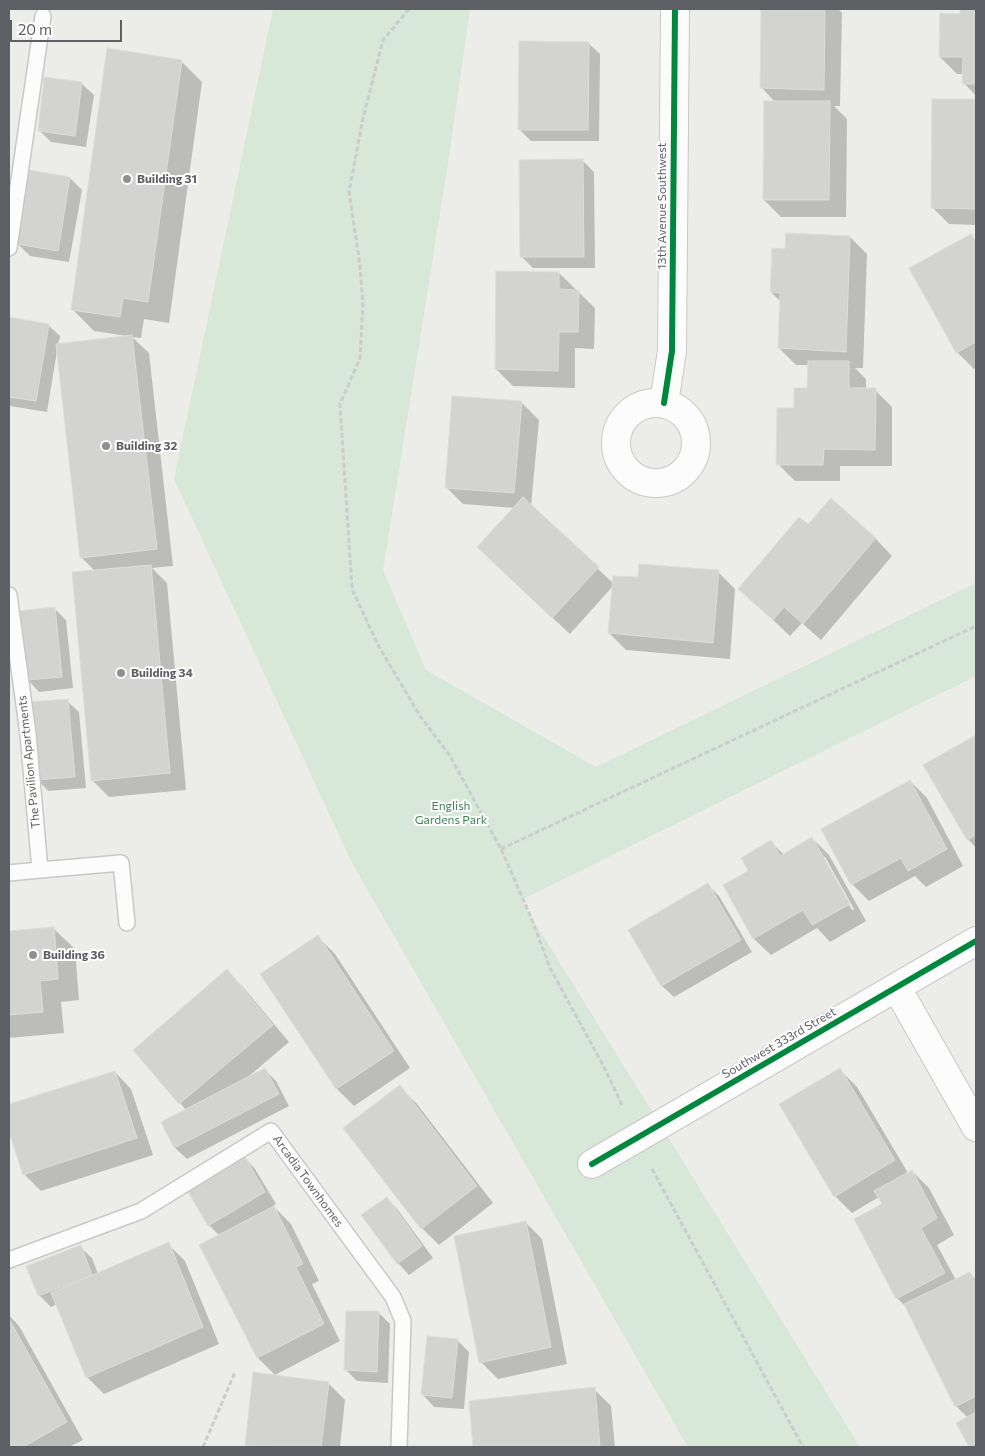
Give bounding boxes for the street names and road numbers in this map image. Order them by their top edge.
street label: 13th Avenue Southwest [655,142,669,270]
street label: The Pavilion Apartments [15,695,43,829]
street label: Southwest 333rd Street [719,1004,839,1082]
street label: Arcadia Townhomes [270,1132,346,1230]

